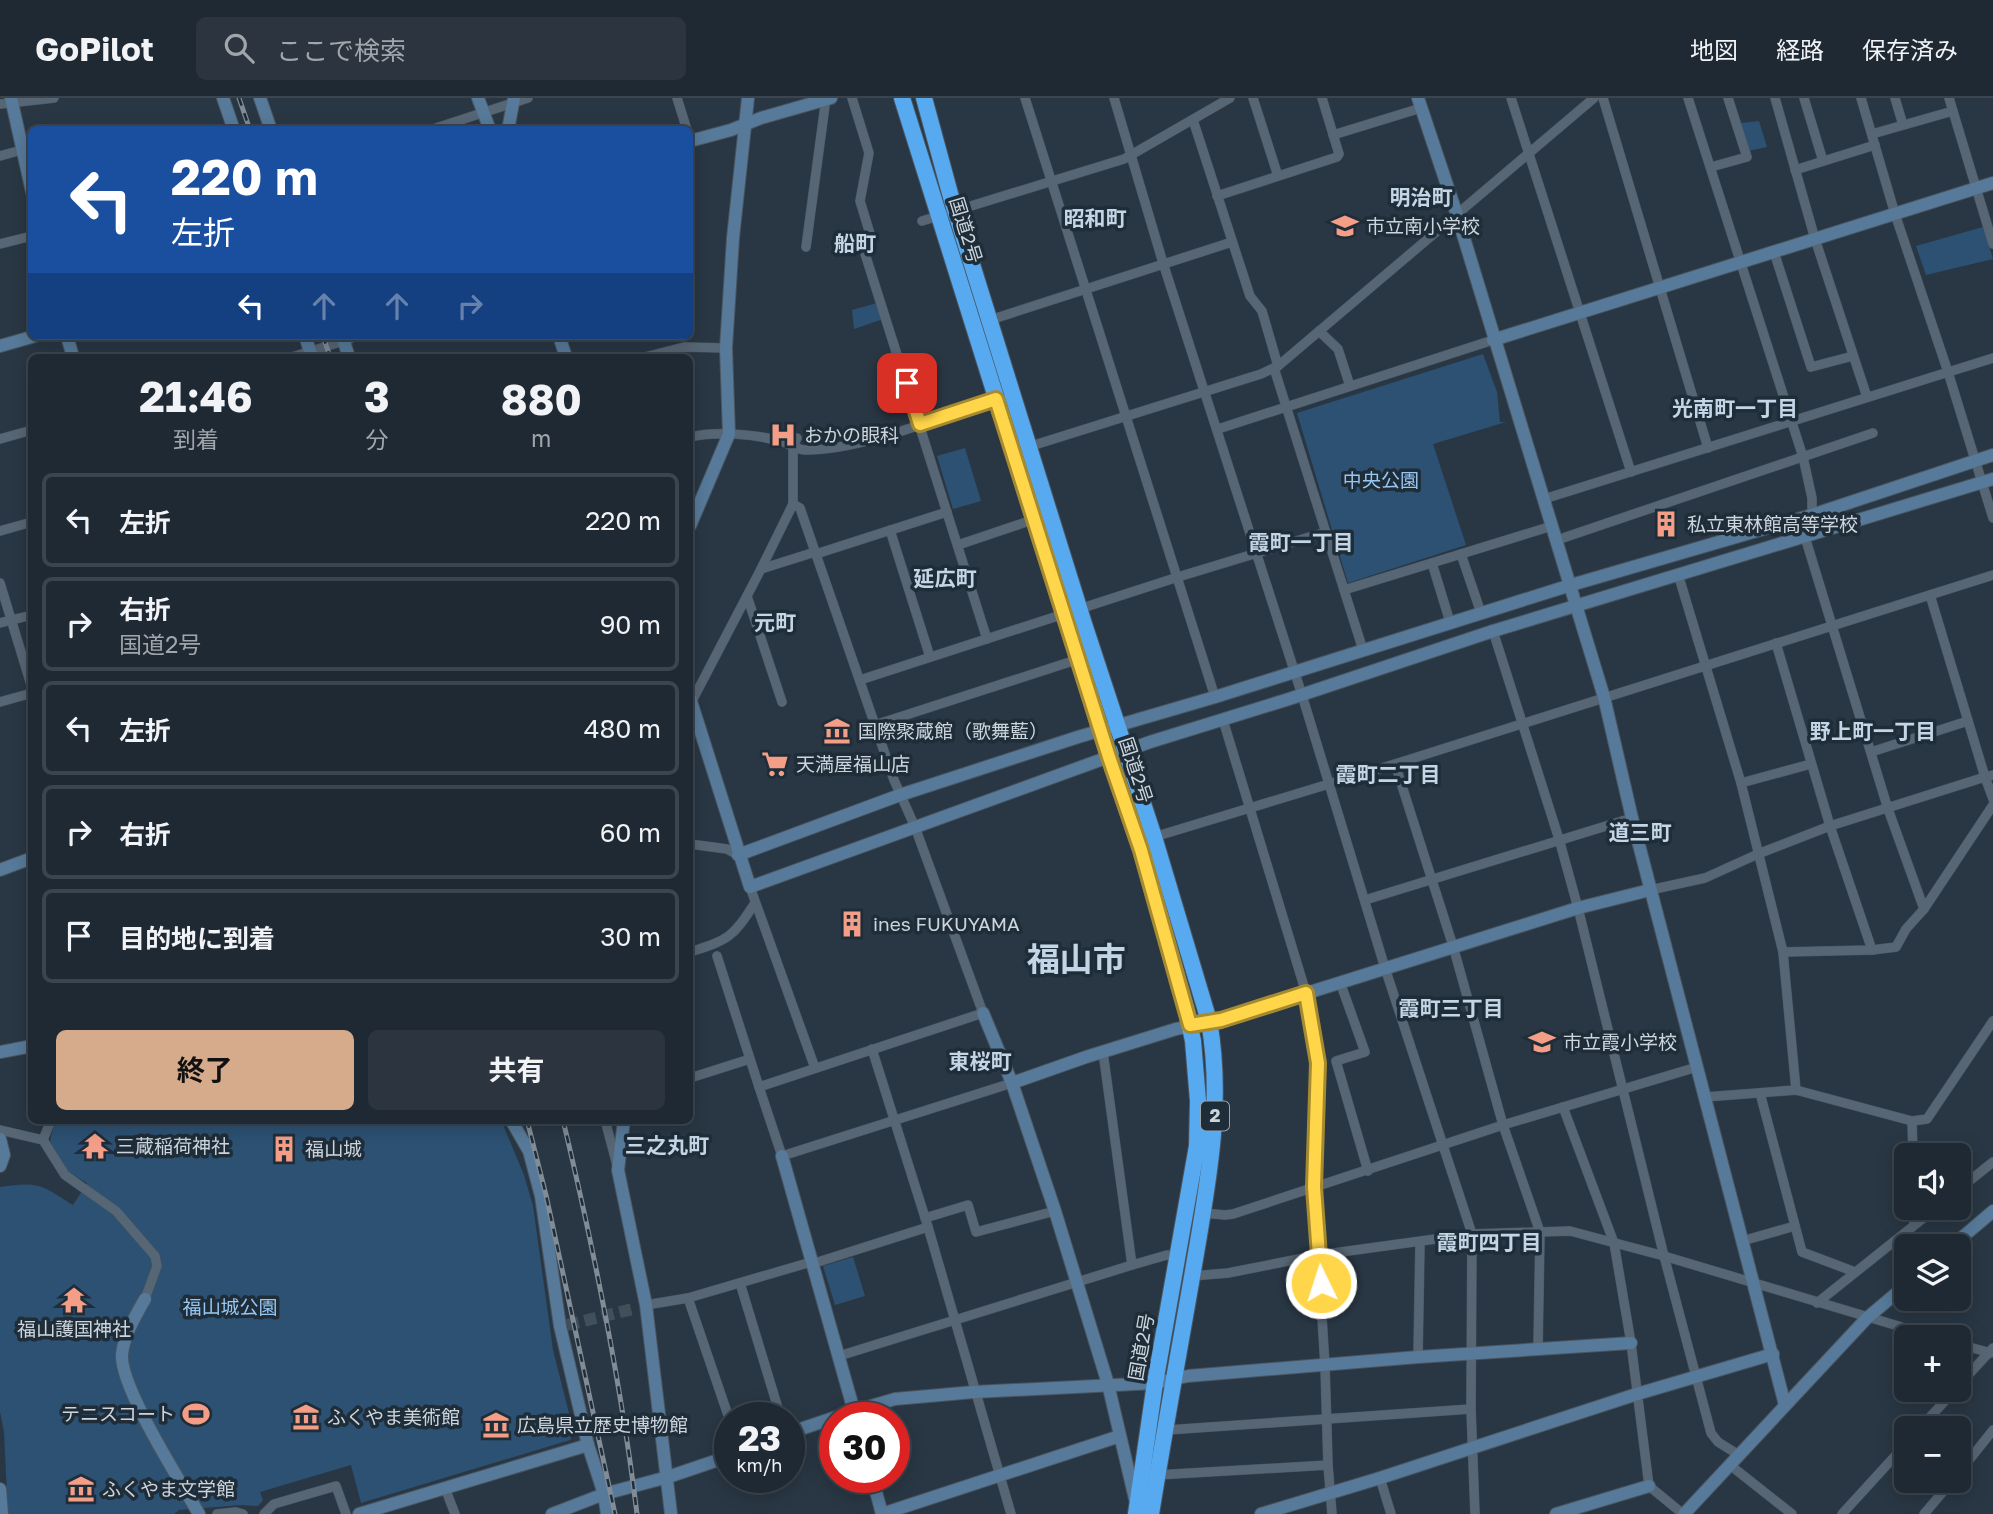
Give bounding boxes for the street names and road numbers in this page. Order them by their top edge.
street label: 国道2号 [946,194,987,266]
street label: 国道2号 [1115,734,1158,806]
road number: 2 [1201,1101,1229,1130]
street label: 国道2号 [1123,1311,1158,1382]

